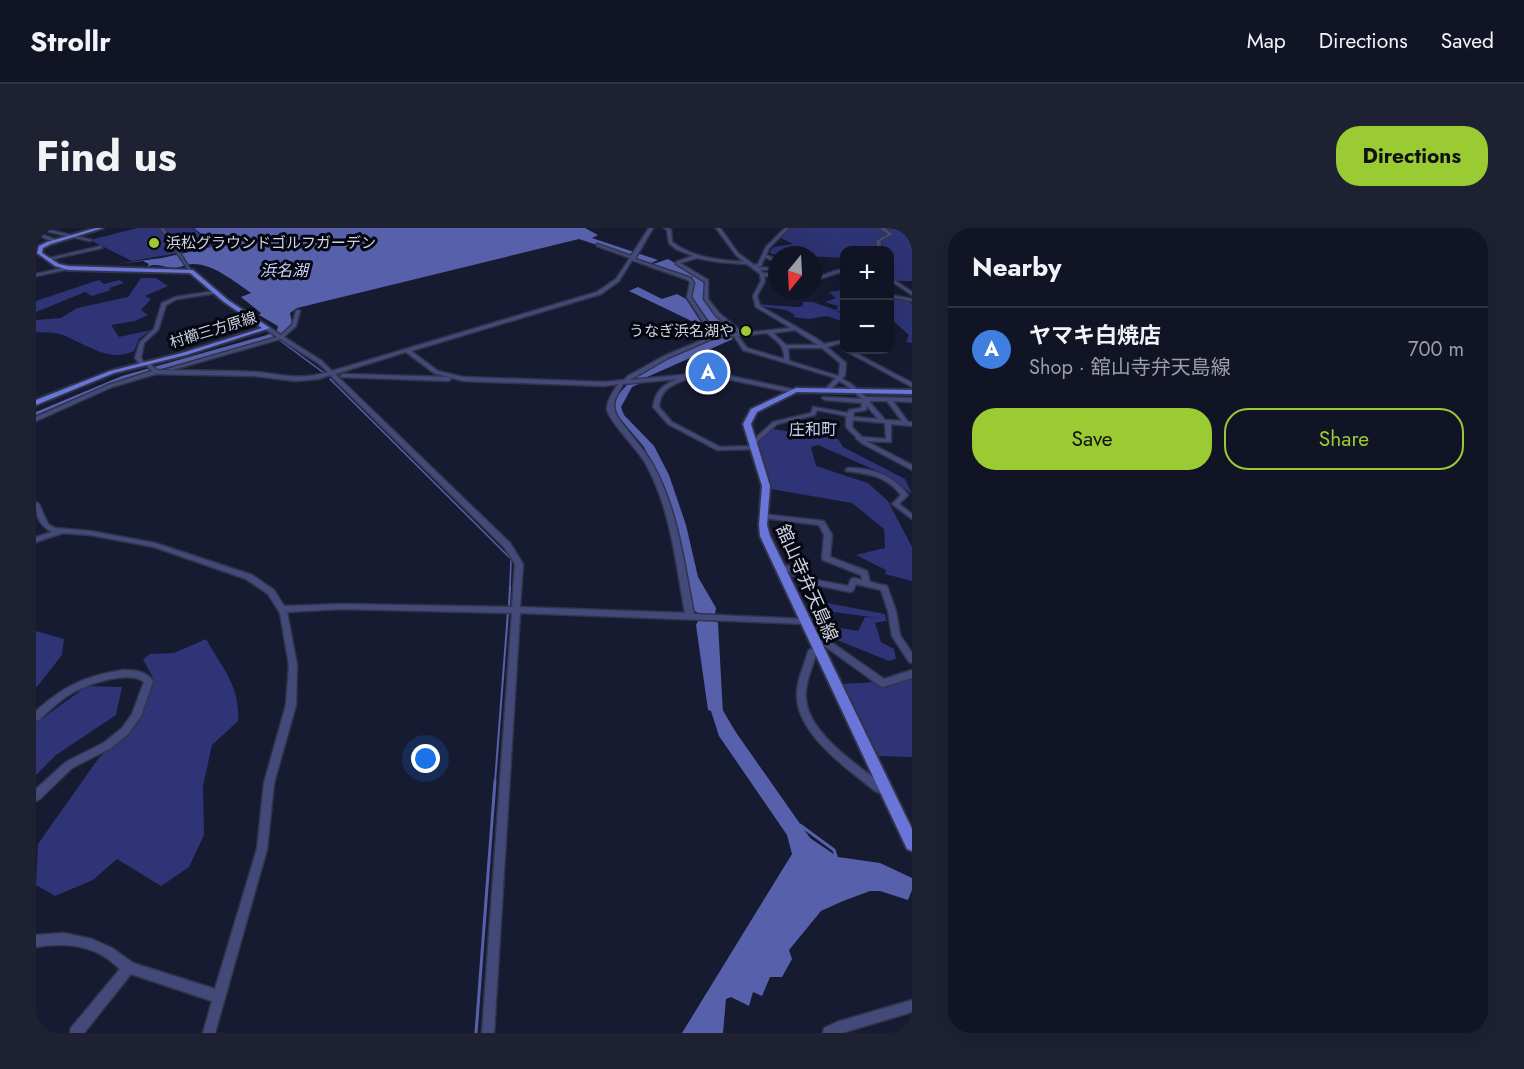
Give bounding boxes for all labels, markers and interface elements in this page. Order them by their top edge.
text: Strollr [30,21,111,62]
text: Map [1247,26,1286,56]
text: Directions [1319,26,1408,56]
text: Saved [1441,26,1494,56]
text: Find us [36,126,177,187]
button: Directions [1336,126,1488,186]
place label: 浜松グラウンドゴルフガーデン [166,232,376,254]
marker: 浜松グラウンドゴルフガーデン [147,236,161,250]
north arrow [768,246,822,300]
map controls [840,246,894,354]
button: + [840,246,894,300]
text: Nearby [972,248,1061,286]
water label: 浜名湖 [260,259,311,282]
button: − [840,300,894,354]
street label: 村櫛三方原線 [167,306,259,354]
text: ヤマキ白焼店 [1029,319,1161,351]
place label: うなぎ浜名湖や [629,320,734,342]
marker: うなぎ浜名湖や [739,324,753,338]
text: A [984,335,999,364]
text: 700 m [1408,335,1464,364]
pin: A [688,350,728,394]
text: Shop · 舘山寺弁天島線 [1029,353,1231,382]
button: Save [972,408,1212,470]
button: Share [1224,408,1464,470]
district label: 庄和町 [789,418,837,441]
street label: 舘山寺弁天島線 [769,520,845,646]
your location [411,744,440,773]

